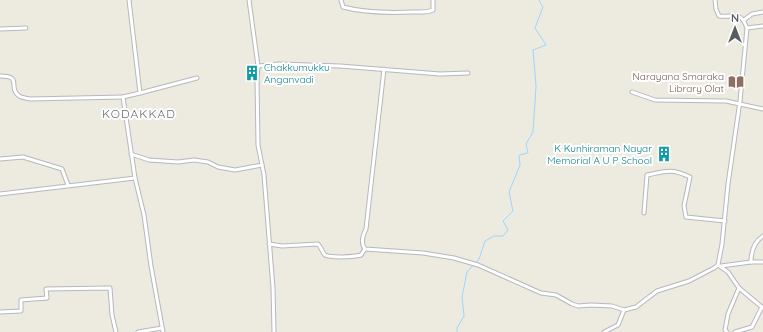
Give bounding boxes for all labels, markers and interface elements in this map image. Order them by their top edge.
north arrow [715,8,755,48]
text: N [731,11,739,25]
place label: Chakkumukku Anganvadi [264,61,330,86]
building icon: Chakkumukku Anganvadi [243,64,261,82]
place label: Narayana Smaraka Library Olat [633,70,725,95]
library icon: Narayana Smaraka Library Olat [727,73,745,91]
district label: KODAKKAD [102,106,176,121]
place label: K Kunhiraman Nayar Memorial A U P School [547,142,652,167]
building icon: K Kunhiraman Nayar Memorial A U P School [655,145,673,163]

